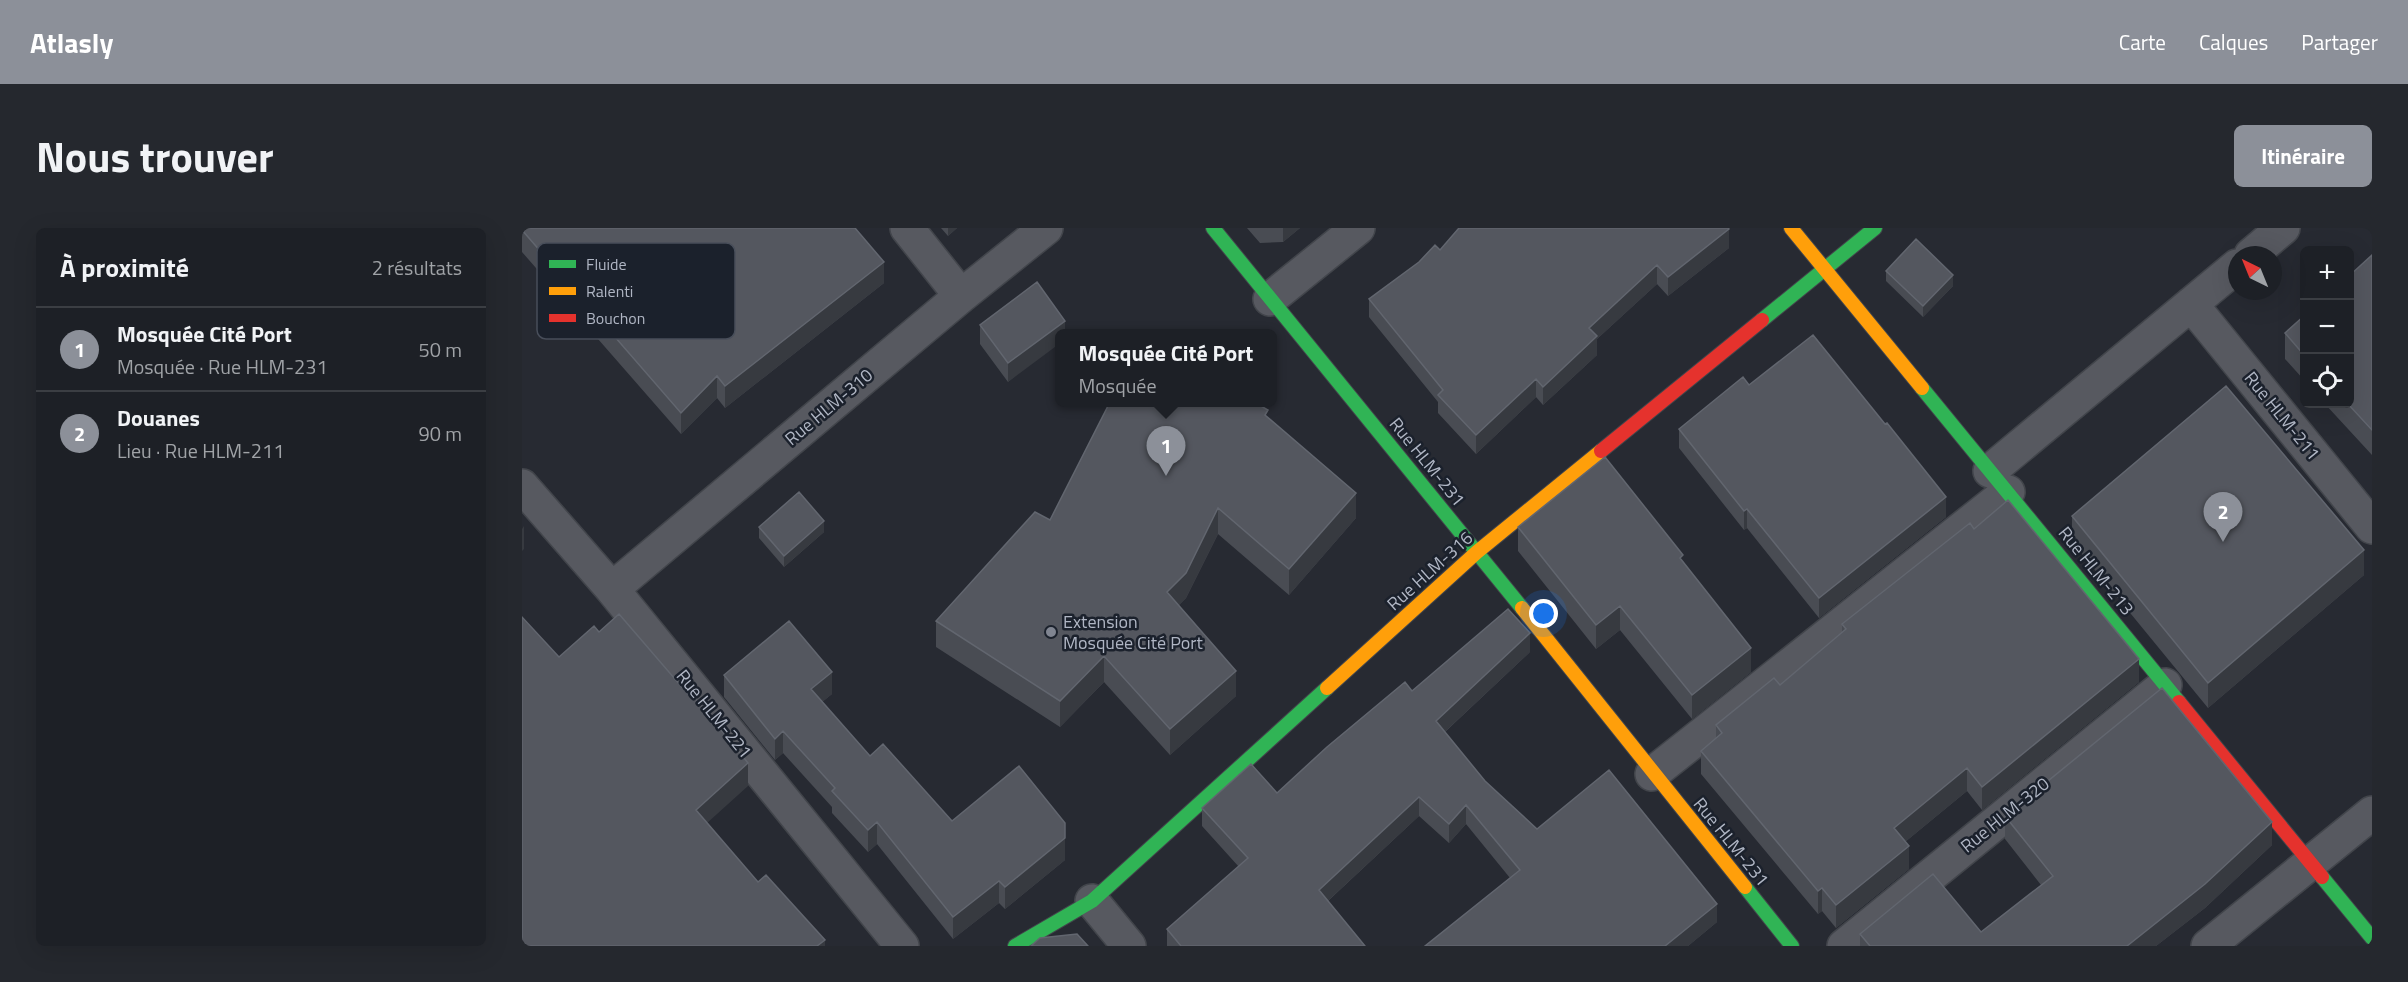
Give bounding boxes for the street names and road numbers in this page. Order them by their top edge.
street label: Rue HLM-310 [779,362,879,452]
street label: Rue HLM-211 [2238,365,2327,466]
street label: Rue HLM-231 [1383,411,1472,512]
street label: Rue HLM-213 [2052,520,2141,621]
street label: Rue HLM-316 [1381,525,1479,617]
street label: Rue HLM-221 [670,663,759,764]
street label: Rue HLM-320 [1954,770,2055,859]
street label: Rue HLM-231 [1687,791,1776,892]

